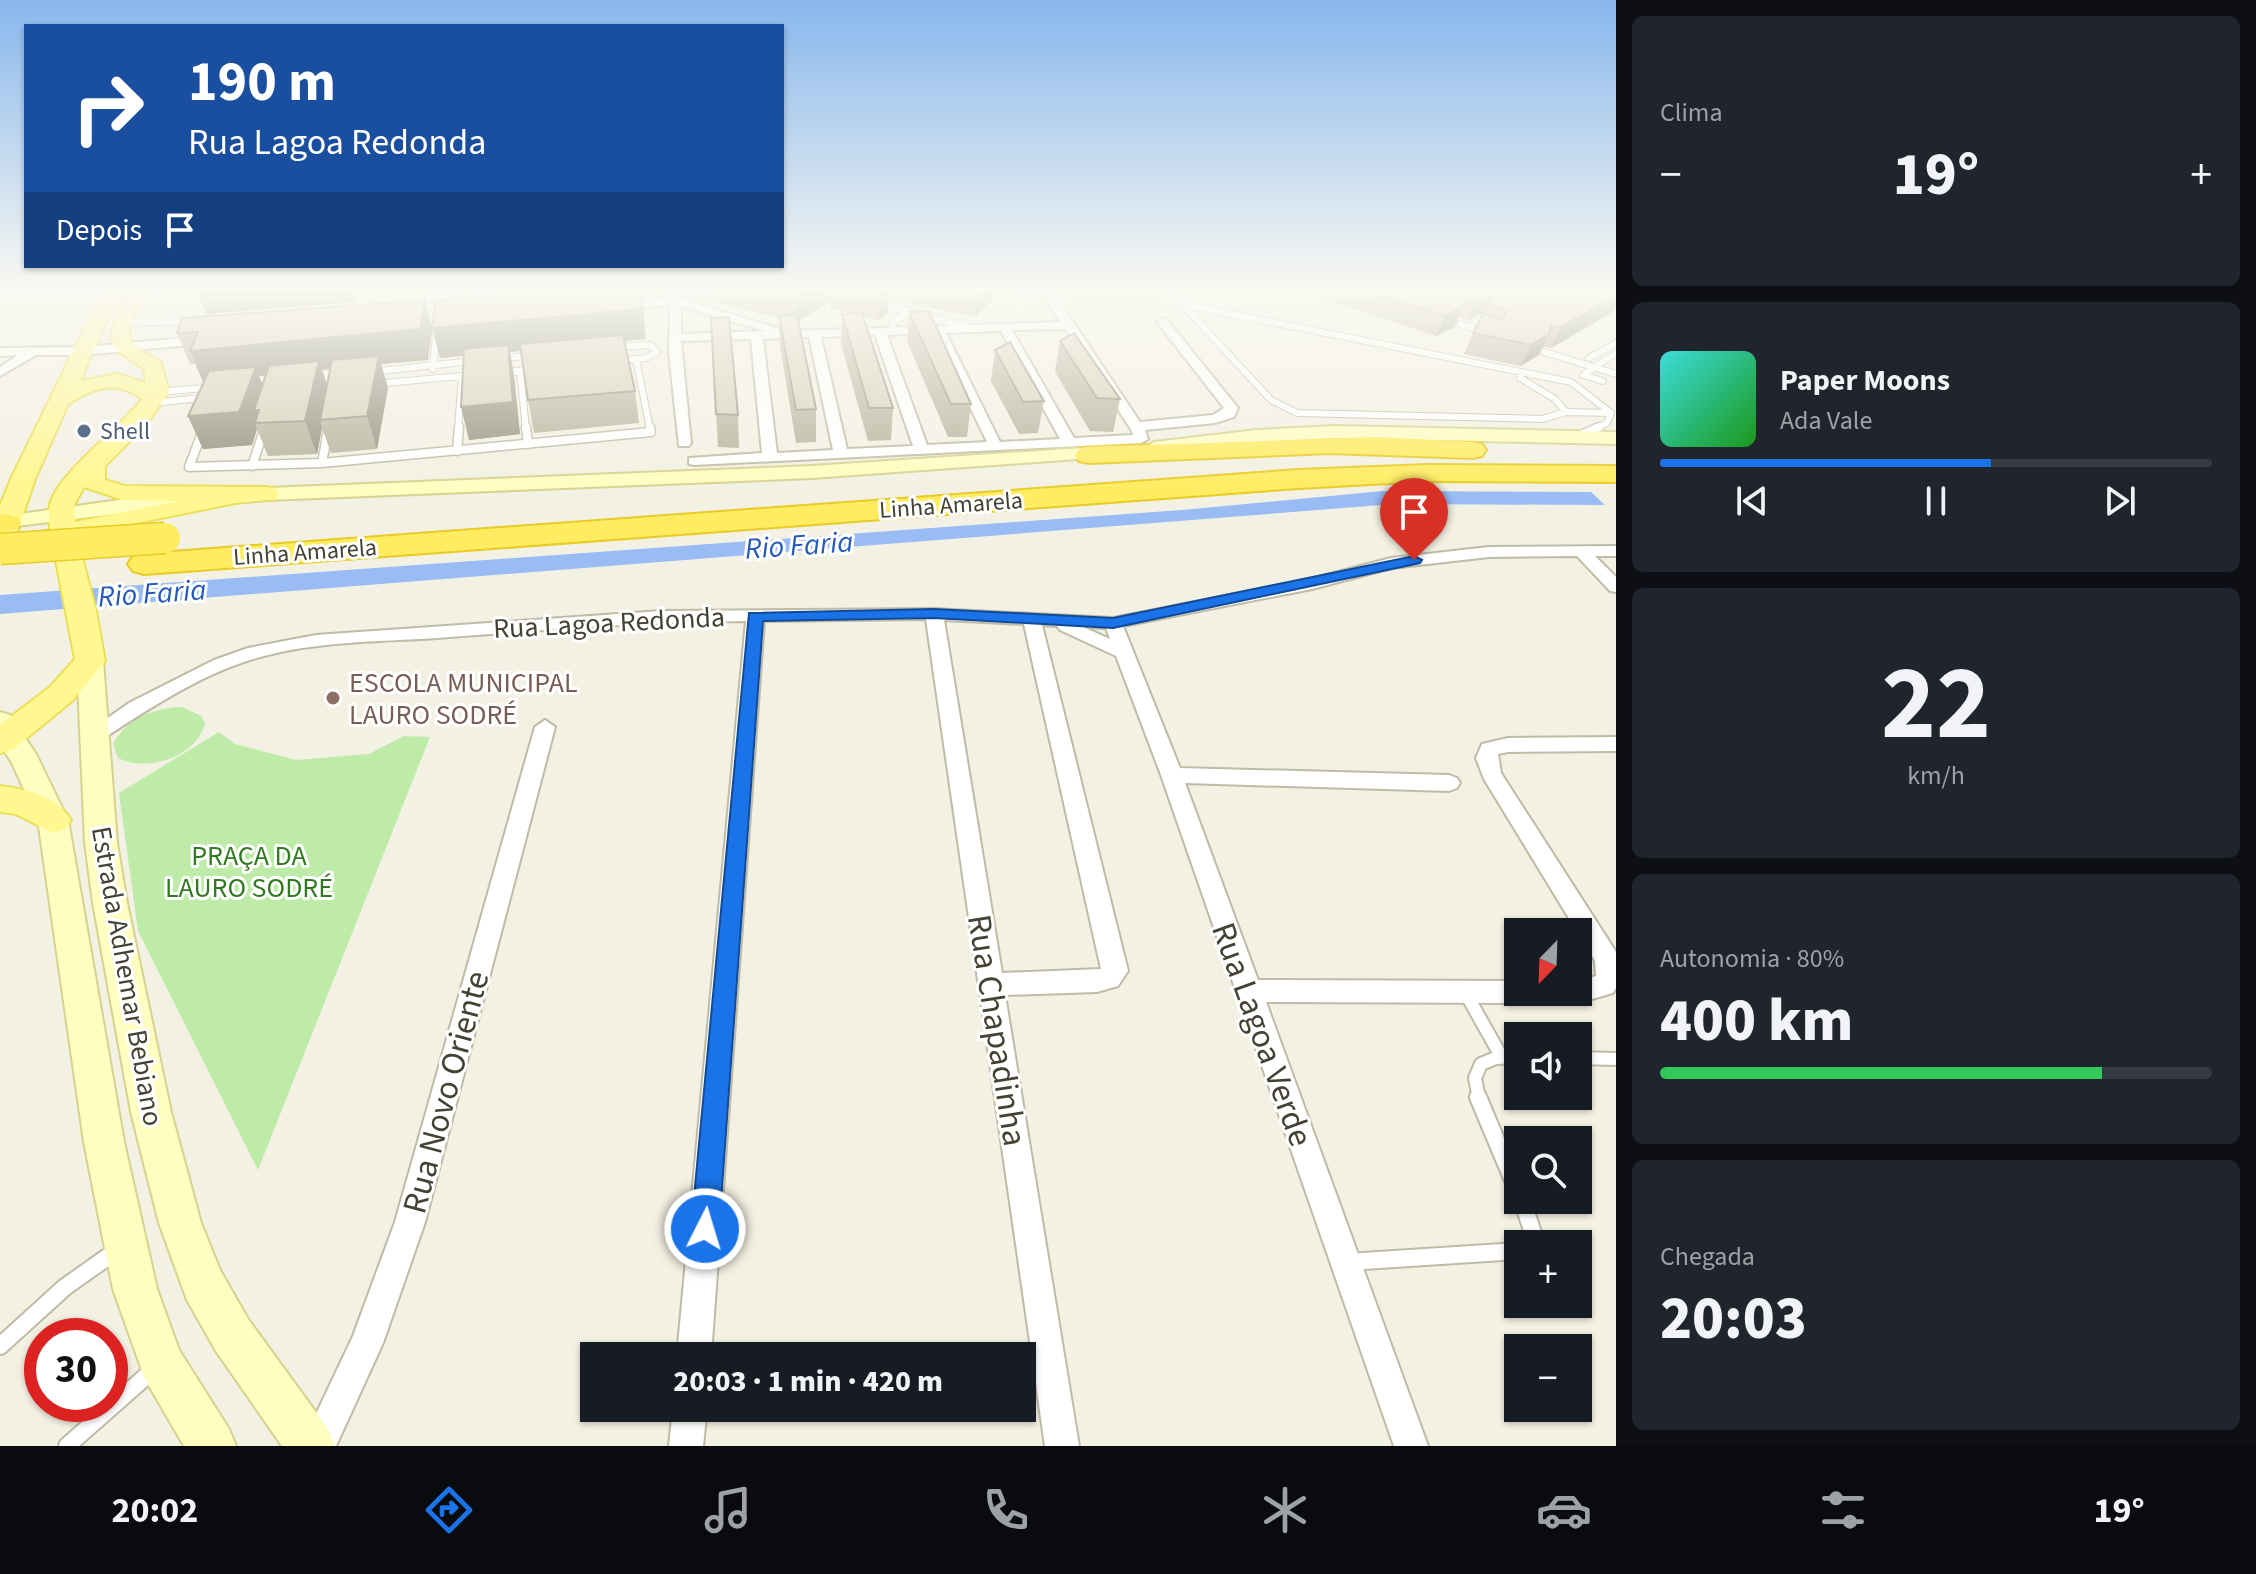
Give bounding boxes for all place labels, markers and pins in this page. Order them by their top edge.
place label: Shell [100,414,150,449]
marker: Shell [75,422,93,440]
pin [1380,478,1448,560]
place label: ESCOLA MUNICIPAL LAURO SODRÉ [349,663,578,735]
marker: ESCOLA MUNICIPAL LAURO SODRÉ [324,689,342,707]

